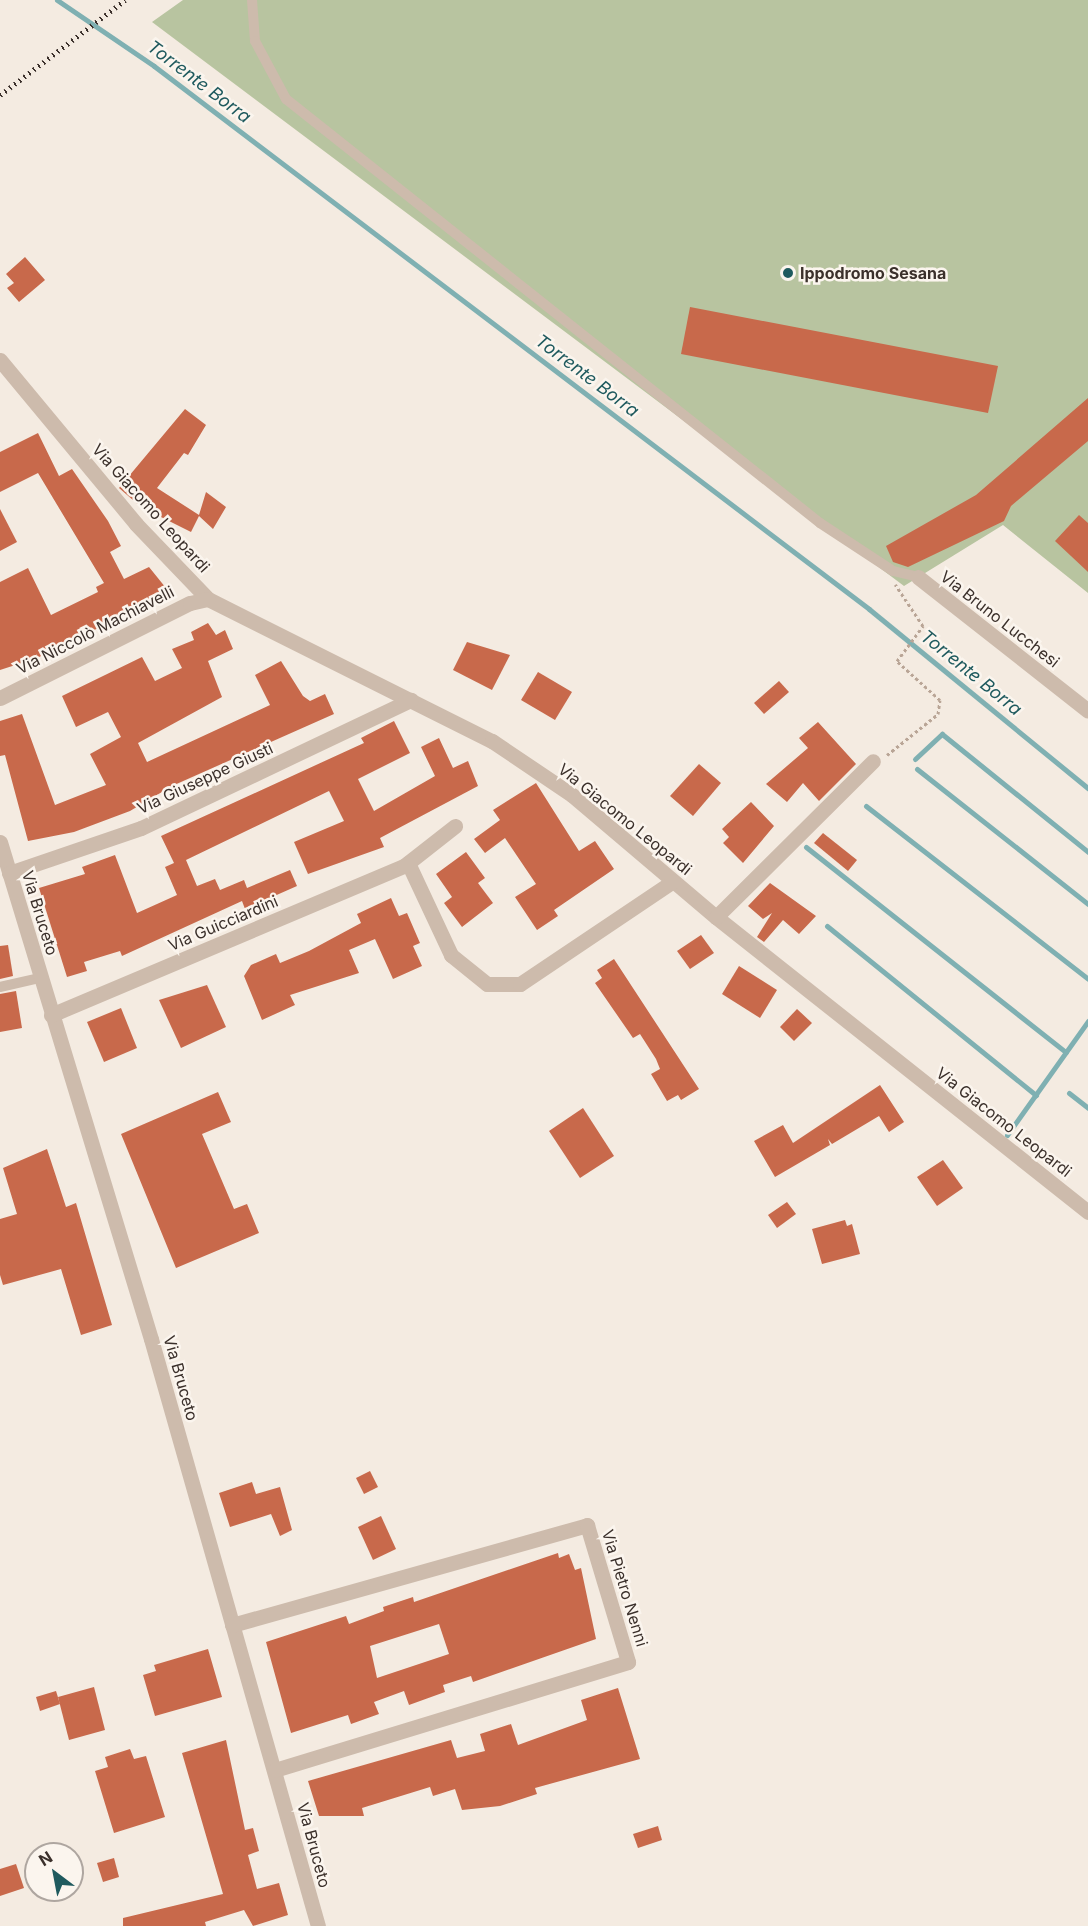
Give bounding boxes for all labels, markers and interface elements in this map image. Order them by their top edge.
water label: Torrente Borra [143,36,255,128]
place label: Ippodromo Sesana [800,263,946,283]
marker: Ippodromo Sesana [781,266,795,280]
water label: Torrente Borra [531,330,643,422]
street label: Via Giacomo Leopardi [88,440,214,576]
street label: Via Bruno Lucchesi [937,567,1063,671]
street label: Via Niccolò Machiavelli [13,582,177,678]
water label: Torrente Borra [916,626,1026,720]
street label: Via Giuseppe Giusti [134,738,276,818]
street label: Via Giacomo Leopardi [554,759,696,879]
street label: Via Bruceto [18,868,62,958]
street label: Via Guicciardini [165,891,281,955]
street label: Via Giacomo Leopardi [933,1063,1075,1181]
street label: Via Bruceto [160,1333,202,1423]
street label: Via Pietro Nenni [598,1527,652,1649]
street label: Via Bruceto [293,1800,335,1890]
north arrow [24,1842,84,1902]
text: N [35,1847,56,1870]

